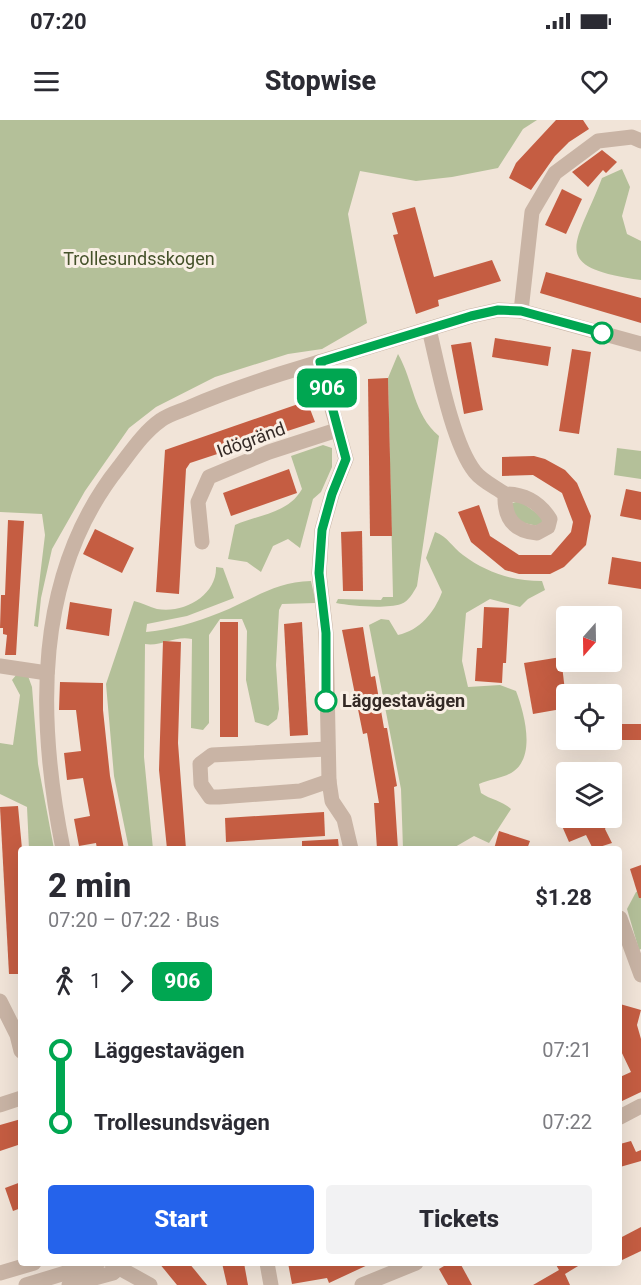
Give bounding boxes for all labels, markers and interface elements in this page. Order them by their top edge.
text: 07:20 [30,9,87,34]
icon: menu [30,65,63,98]
text: Stopwise [265,65,376,97]
icon: heart [578,65,611,98]
park label: Trollesundsskogen [63,248,215,269]
unlabelled marker [591,322,613,344]
line badge: 906 [292,368,362,408]
text: 906 [309,376,345,400]
street label: Idögränd [214,418,288,462]
north arrow [556,606,622,672]
map controls [556,606,622,828]
button: locate [556,684,622,750]
marker: Läggestavägen [315,690,337,712]
place label: Läggestavägen [342,690,465,711]
button: layers [556,762,622,828]
text: 2 min [48,866,131,905]
text: $1.28 [535,885,592,910]
text: 07:20 – 07:22 · Bus [48,908,220,932]
icon: walk [48,965,81,998]
icon: forward [110,965,143,998]
text: 1 [90,969,101,993]
text: 906 [164,969,200,993]
text: Läggestavägen [94,1038,245,1063]
text: 07:21 [542,1038,592,1062]
text: Trollesundsvägen [94,1110,270,1135]
text: 07:22 [542,1110,592,1134]
button: Start [48,1185,314,1254]
button: Tickets [326,1185,592,1254]

